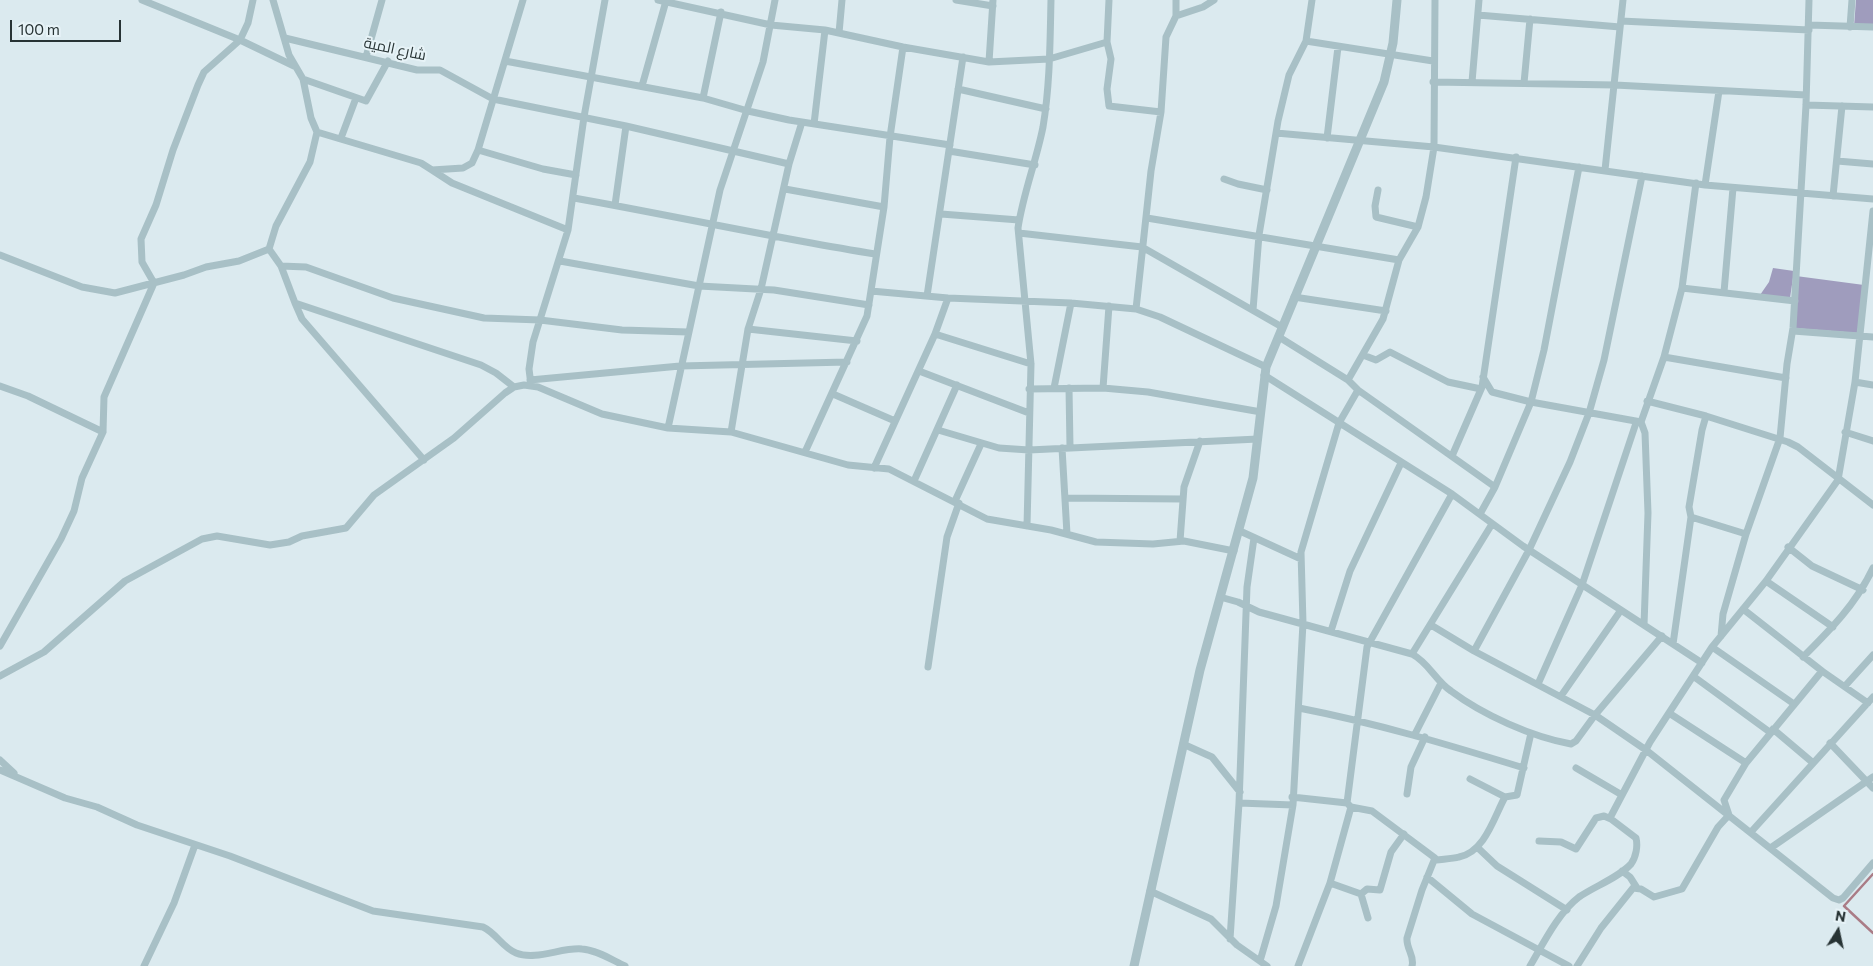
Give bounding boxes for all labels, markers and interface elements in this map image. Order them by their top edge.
scale bar [12,10,124,42]
text: 100 m [18,20,60,38]
street label: شارع المية [362,34,428,64]
north arrow [1813,906,1863,956]
text: N [1834,906,1847,925]

